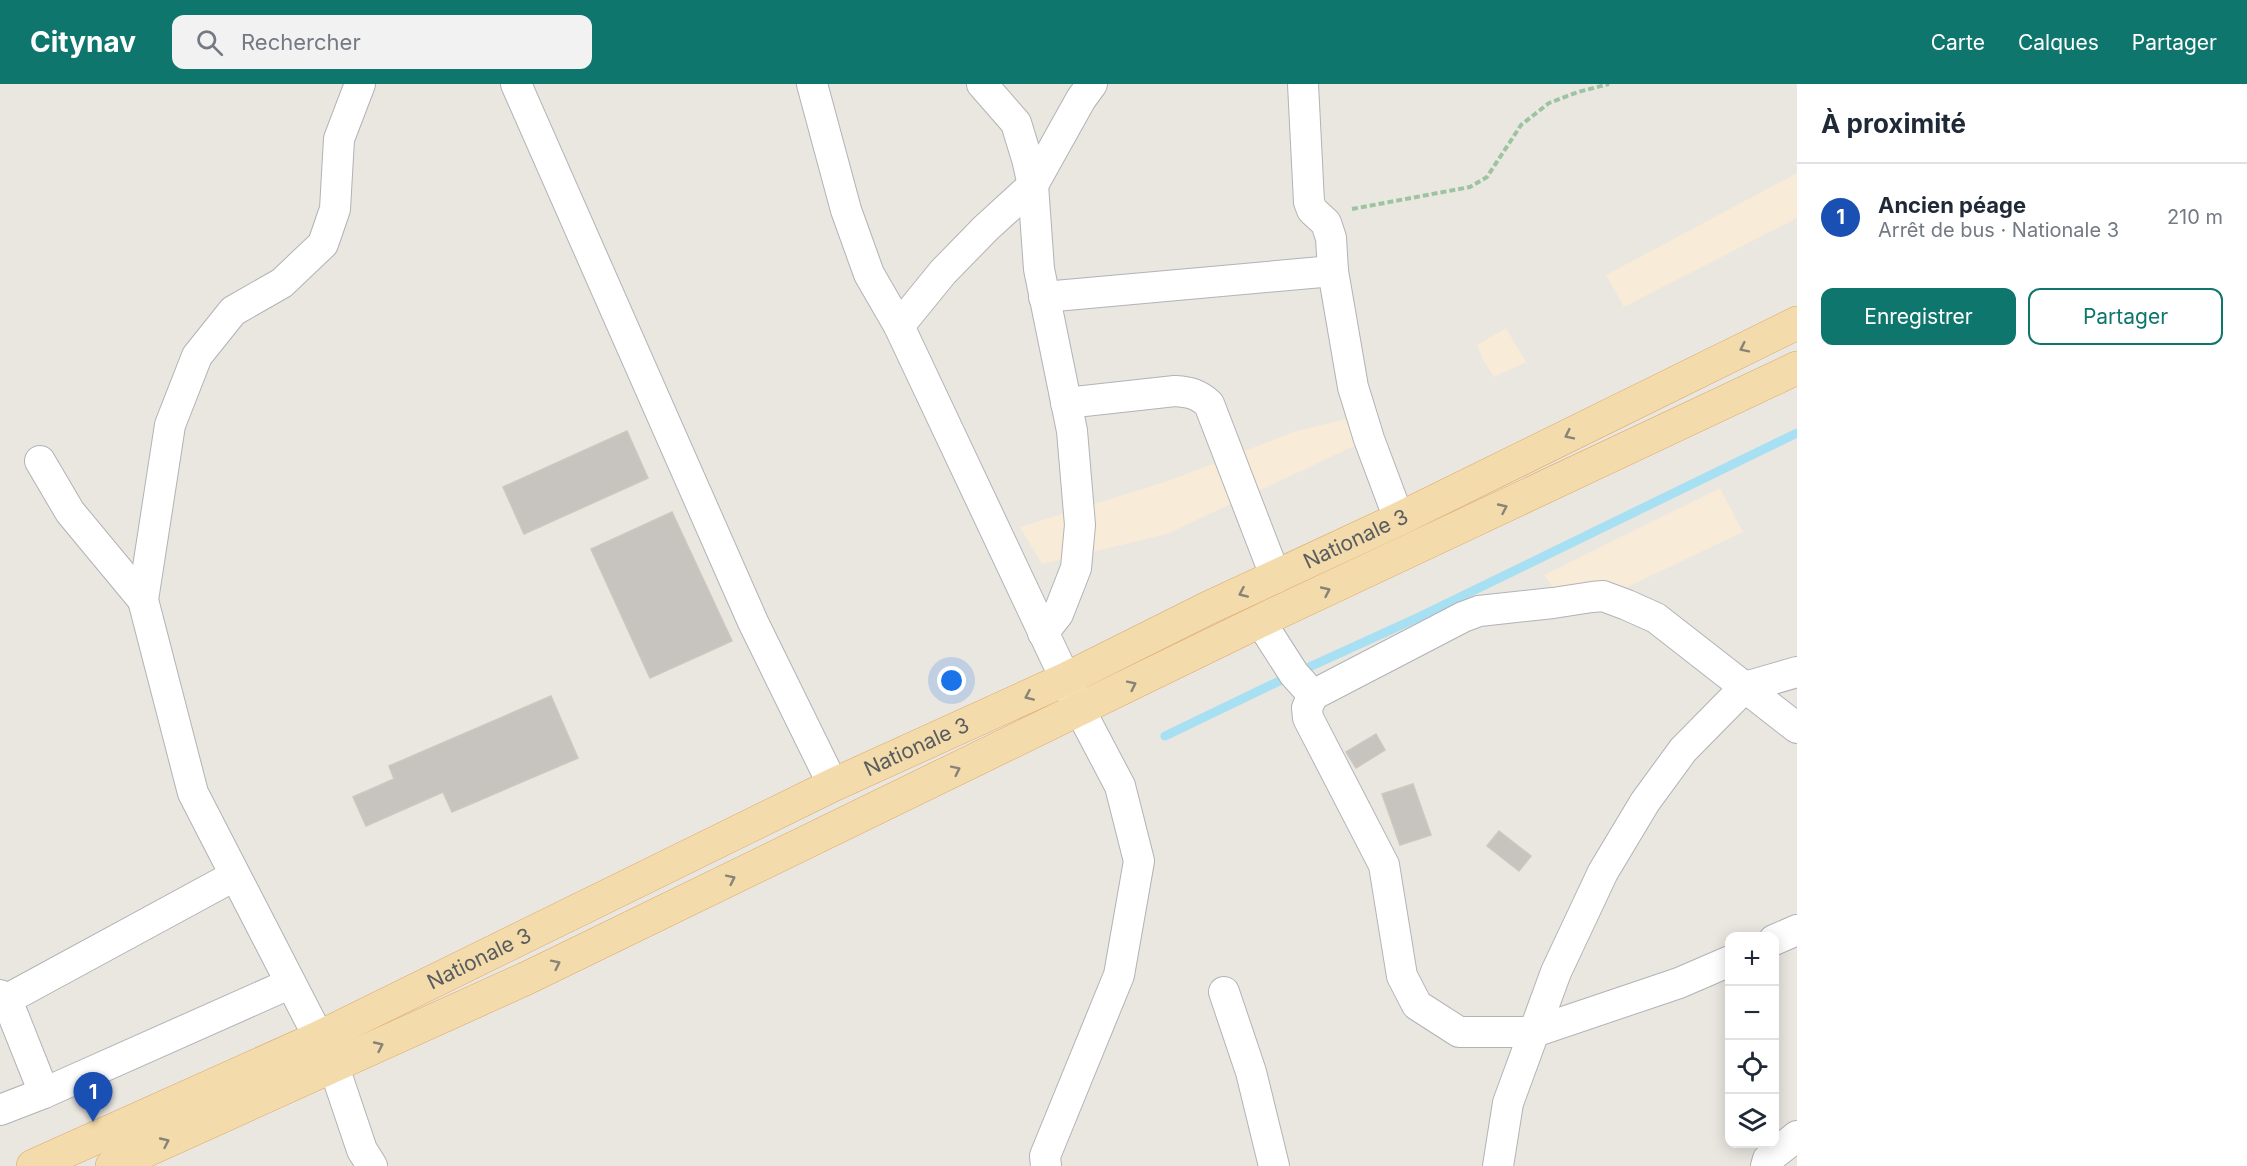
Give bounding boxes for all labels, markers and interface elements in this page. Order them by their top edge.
search box [172,15,592,69]
text: Citynav [30,25,136,59]
icon: search [193,26,226,59]
text: Rechercher [241,29,361,55]
text: Carte [1931,30,1985,55]
text: Calques [2018,30,2099,55]
text: Partager [2132,30,2217,55]
text: À proximité [1821,108,1966,139]
text: Ancien péage [1878,192,2026,218]
text: 1 [1836,205,1845,229]
text: 210 m [2167,205,2223,229]
text: Arrêt de bus · Nationale 3 [1878,218,2119,242]
button: Enregistrer [1821,288,2016,345]
button: Partager [2028,288,2223,345]
one-way arrow [1740,341,1751,353]
one-way arrow [1565,427,1576,439]
one-way arrow [1496,503,1507,515]
street label: Nationale 3 [1299,504,1412,574]
one-way arrow [1238,586,1249,598]
one-way arrow [1320,586,1331,598]
your location [937,666,966,695]
one-way arrow [1125,681,1136,692]
one-way arrow [1025,688,1036,700]
street label: Nationale 3 [860,712,973,781]
one-way arrow [950,765,961,777]
one-way arrow [724,875,735,886]
street label: Nationale 3 [423,922,535,994]
map controls [1725,932,1779,1148]
button: + [1725,932,1779,986]
one-way arrow [549,960,560,972]
button: − [1725,986,1779,1040]
button: locate [1725,1040,1779,1094]
one-way arrow [372,1041,383,1053]
pin: 1 [74,1072,112,1122]
button: layers [1725,1094,1779,1148]
one-way arrow [159,1137,170,1149]

